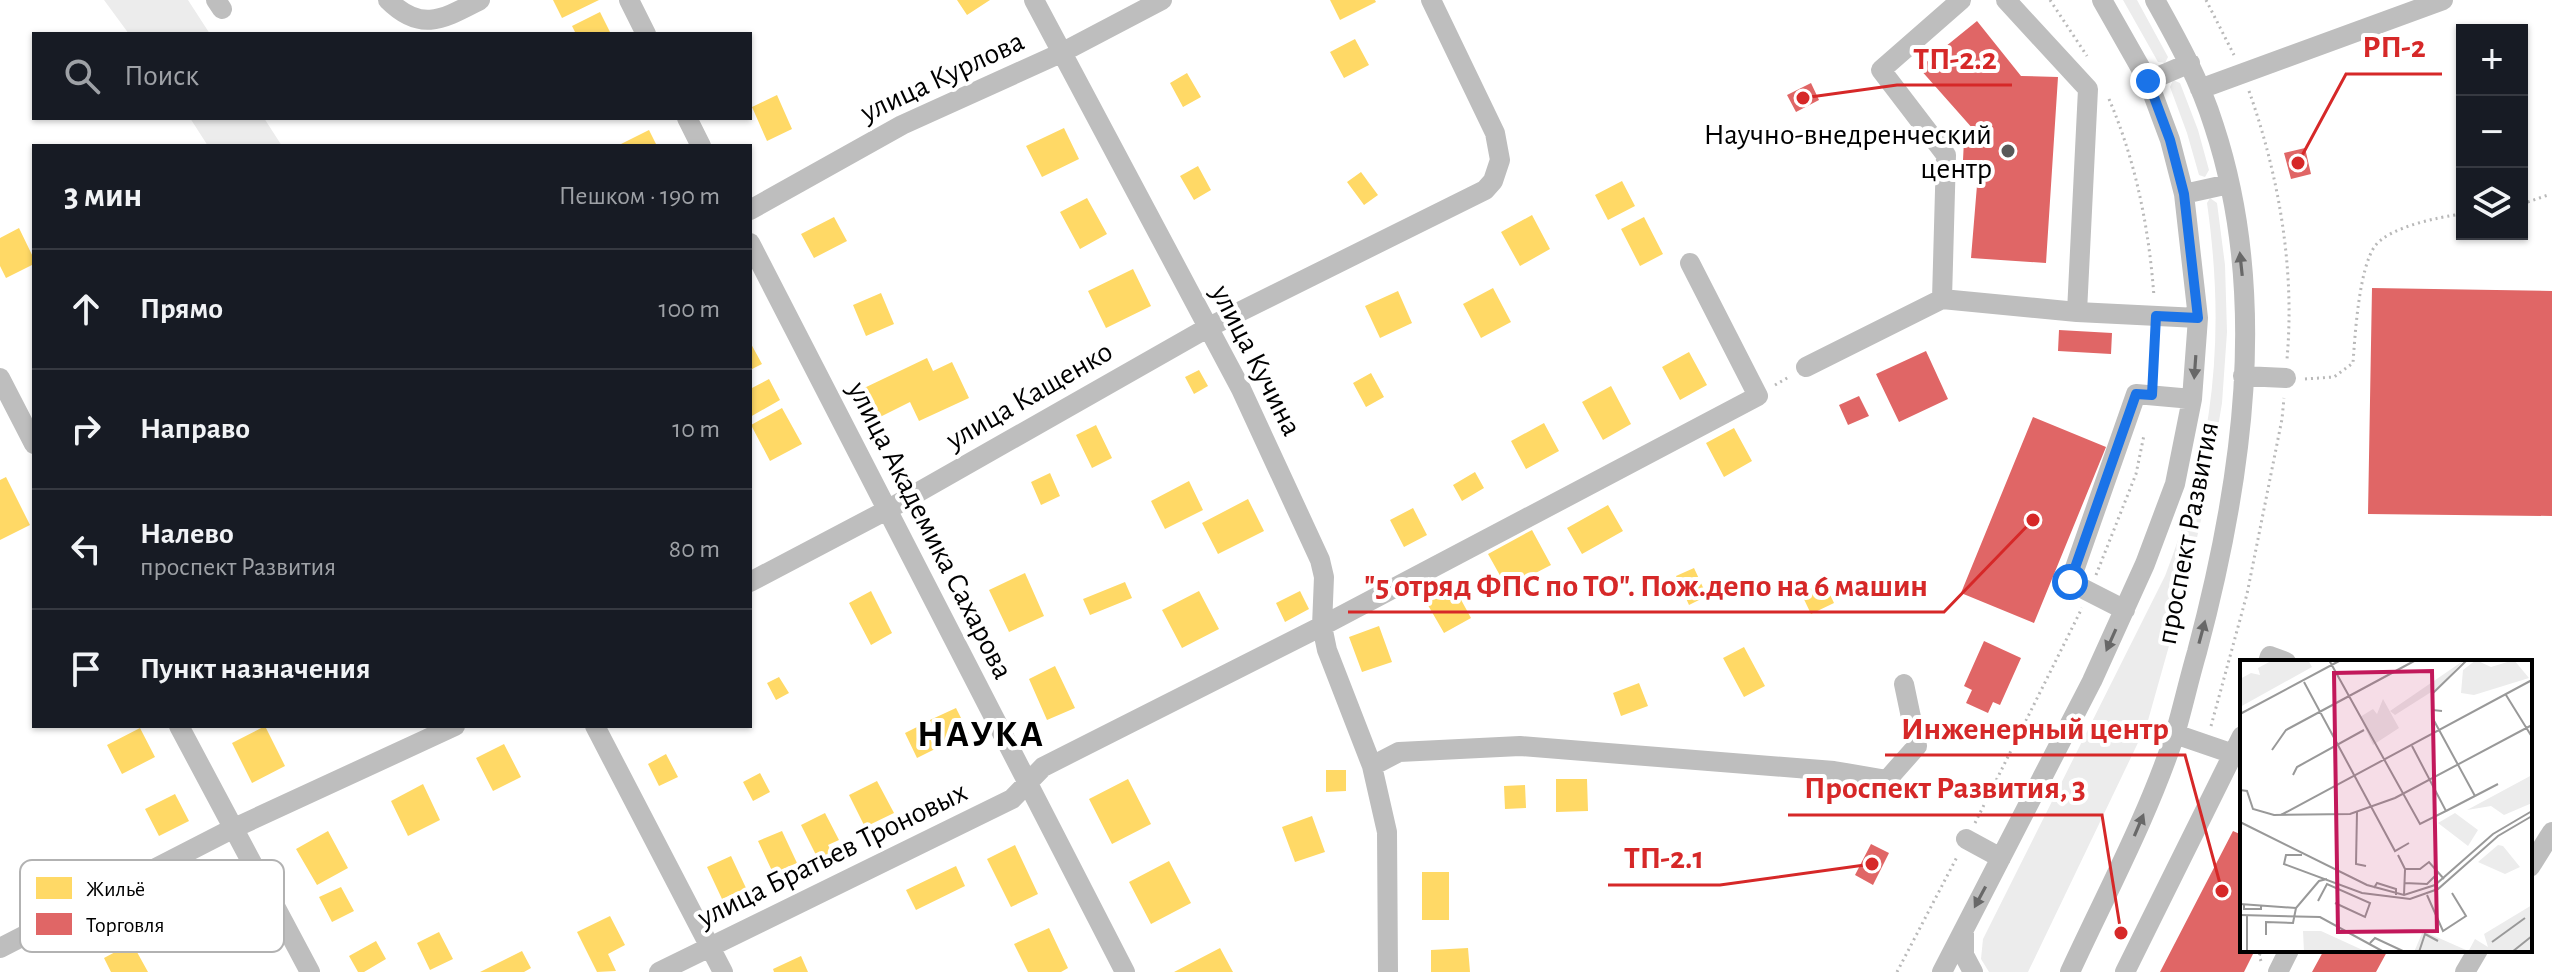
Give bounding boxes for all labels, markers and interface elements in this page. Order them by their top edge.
callout: РП-2 [2346,18,2442,74]
map controls [2456,24,2528,240]
button: + [2456,24,2528,96]
street label: улица Курлова [855,26,1029,128]
callout: ТП-2.2 [1897,29,2012,85]
text: РП-2 [2362,31,2426,63]
search box [32,32,752,120]
text: ТП-2.2 [1913,43,1997,75]
icon: search [60,54,104,98]
text: Поиск [124,61,199,91]
route end [2130,63,2166,99]
button: − [2456,96,2528,168]
place label: Научно-внедренческий центр [1703,120,1992,184]
marker: Научно-внедренческий центр [1999,142,2017,160]
button: layers [2456,168,2528,240]
text: 3 мин [64,179,142,213]
text: Пешком · 190 m [559,183,720,209]
one-way arrow [2234,251,2247,276]
street label: улица Кучина [1205,279,1307,441]
icon: ahead [64,287,108,331]
text: Прямо [140,294,223,324]
text: 100 m [659,296,720,322]
street label: улица Кащенко [940,336,1118,456]
one-way arrow [2188,355,2201,380]
street label: улица Академика Сахарова [842,376,1018,684]
icon: right [64,407,108,451]
text: Направо [140,414,250,444]
text: 10 m [672,416,720,442]
street label: проспект Развития [2152,419,2224,647]
text: Налево [140,519,234,549]
icon: left [64,527,108,571]
text: 80 m [669,536,720,562]
text: проспект Развития [140,554,336,580]
callout: "5 отряд ФПС по ТО". Пож.депо на 6 машин [1348,556,1944,612]
route start [2052,564,2088,600]
text: "5 отряд ФПС по ТО". Пож.депо на 6 машин [1364,570,1928,602]
one-way arrow [2196,619,2209,643]
one-way arrow [2104,629,2117,652]
icon: arrive [64,647,108,691]
text: Пункт назначения [140,654,371,684]
inset map [2240,660,2532,952]
callout: Инженерный центр [1885,699,2185,755]
text: Инженерный центр [1901,713,2169,745]
district label: НАУКА [917,716,1045,754]
callout: Проспект Развития, 3 [1788,759,2102,815]
text: Проспект Развития, 3 [1804,772,2086,804]
street label: улица Братьев Троновых [692,777,972,934]
one-way arrow [2132,813,2145,837]
callout: ТП-2.1 [1608,829,1720,885]
text: ТП-2.1 [1624,842,1704,874]
legend [20,860,284,952]
text: Жильё [86,878,145,900]
one-way arrow [1974,886,1987,909]
text: Торговля [86,914,165,936]

